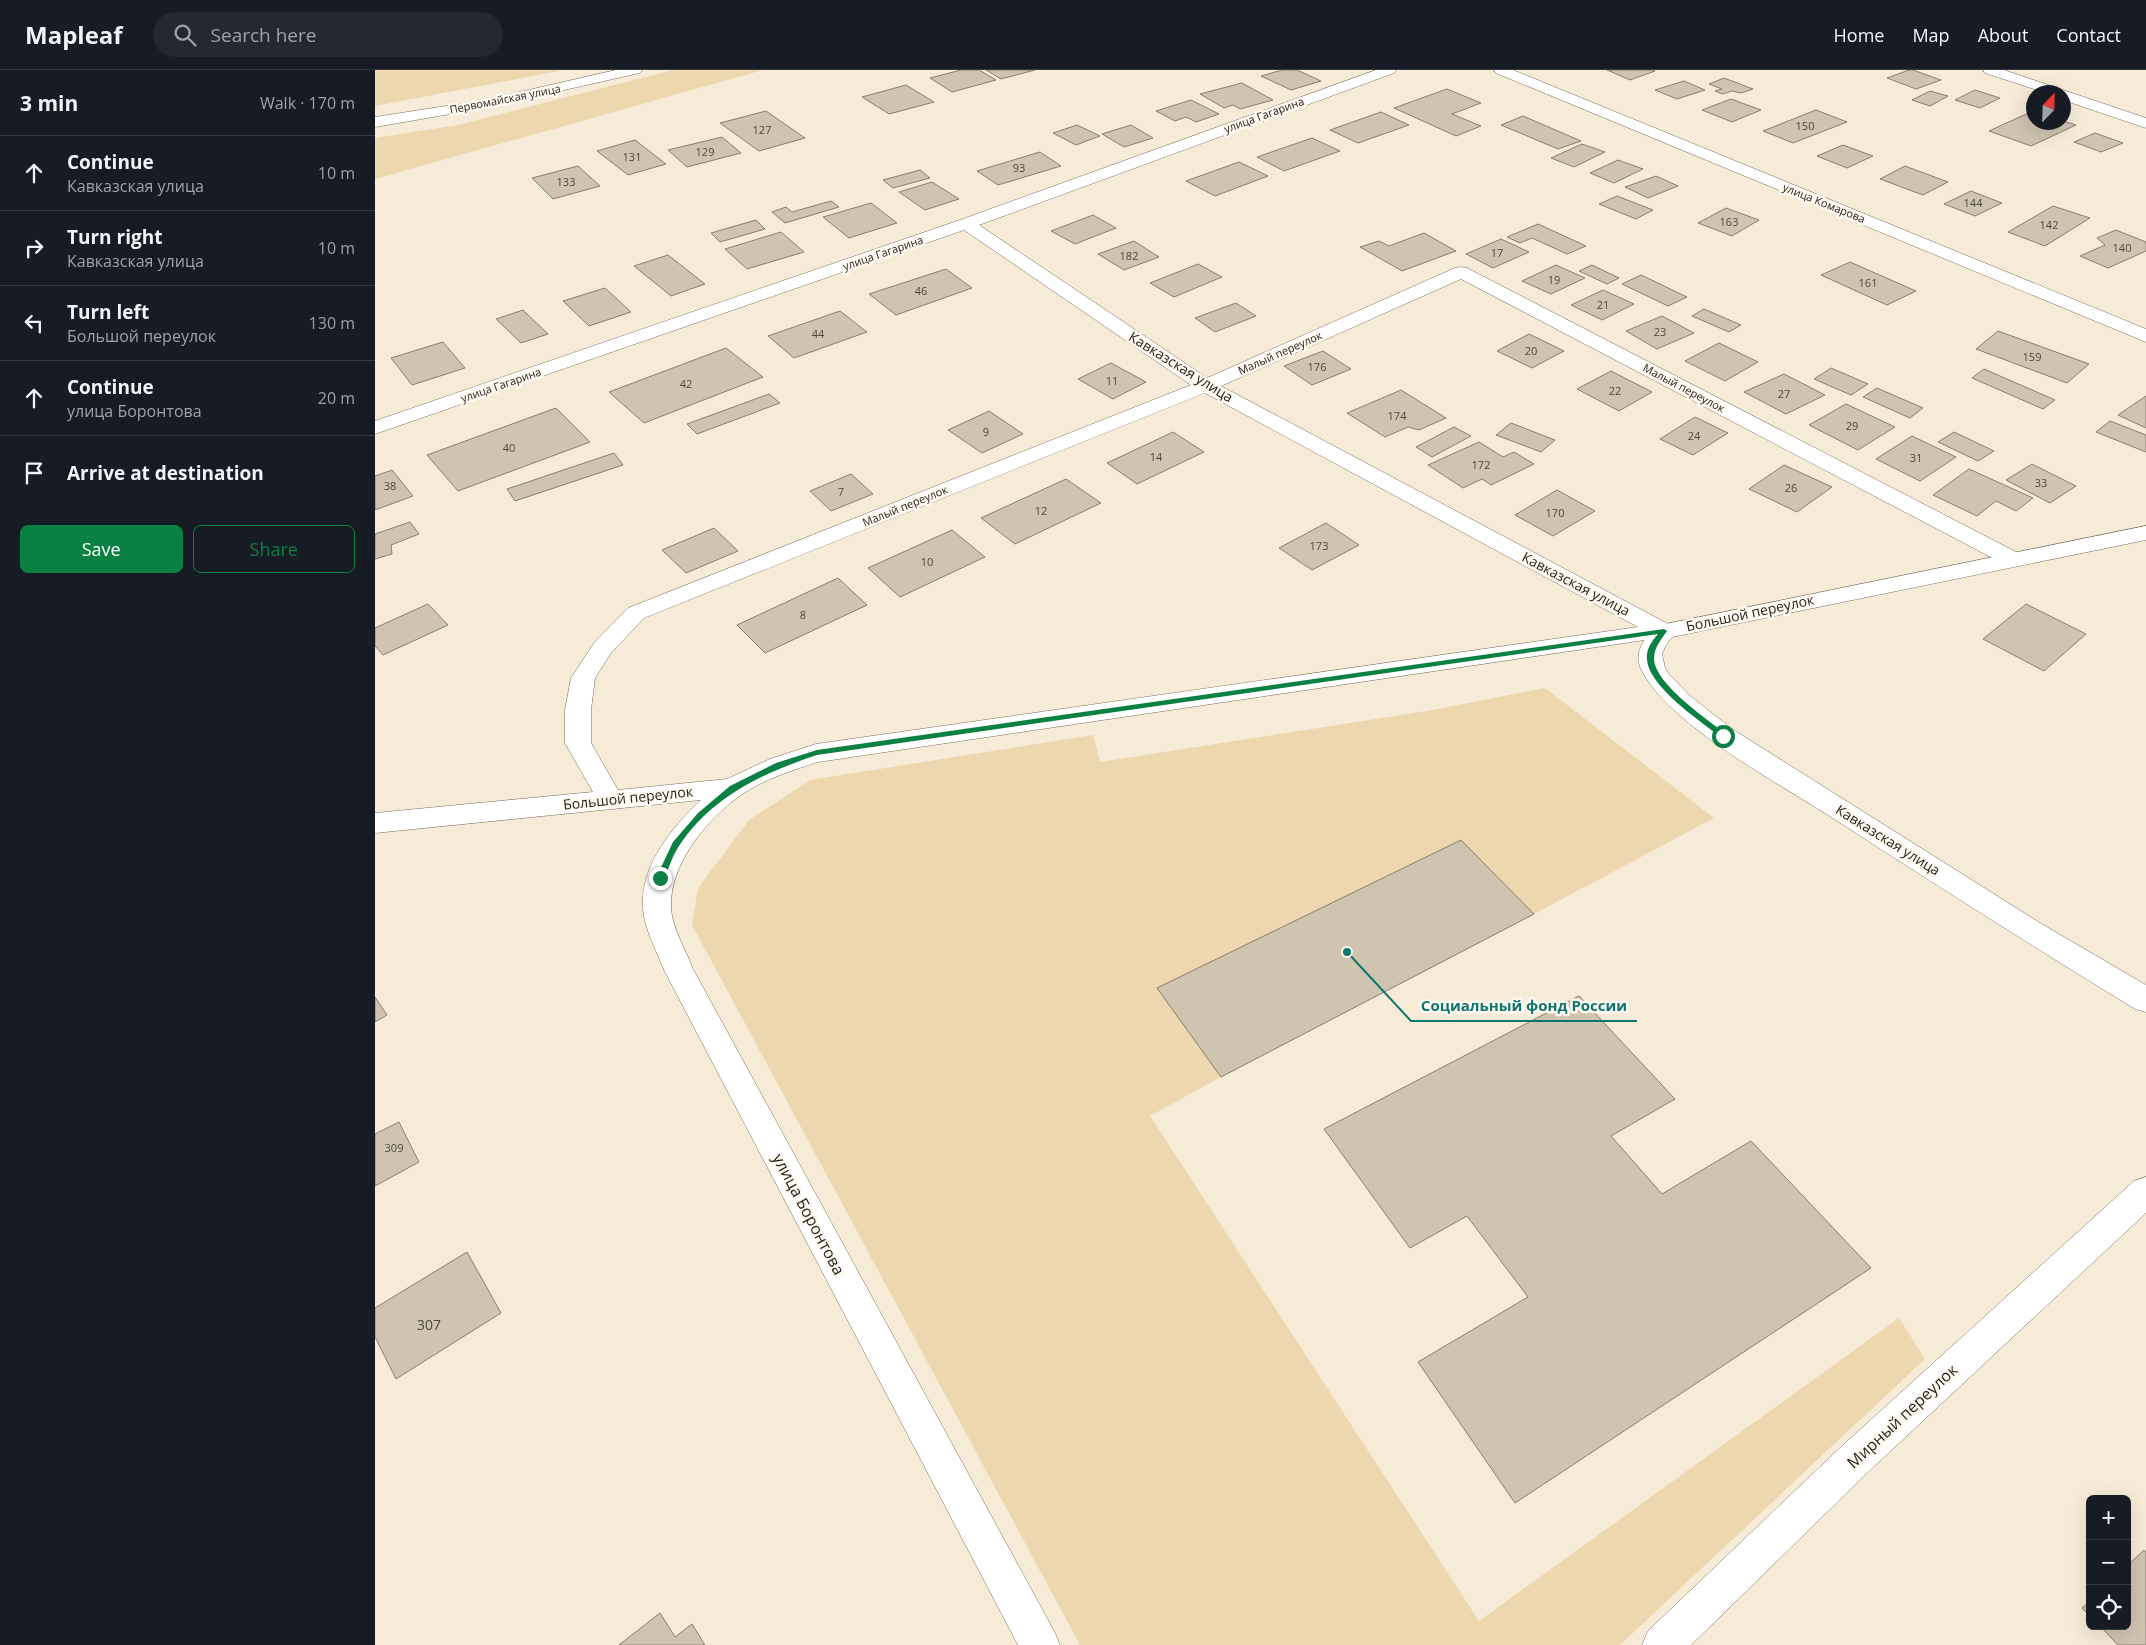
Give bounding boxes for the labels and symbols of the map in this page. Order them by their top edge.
street label: Первомайская улица [448,80,562,117]
north arrow [2026,85,2071,130]
street label: улица Гагарина [1222,93,1306,136]
house number: 150 [1796,118,1814,133]
house number: 127 [753,122,771,137]
house number: 129 [696,144,714,159]
house number: 131 [623,149,641,164]
house number: 93 [1013,160,1025,175]
house number: 133 [557,174,575,189]
street label: улица Комарова [1781,179,1868,226]
house number: 144 [1964,195,1983,210]
house number: 163 [1720,214,1738,229]
house number: 142 [2040,217,2058,232]
street label: улица Гагарина [841,232,925,273]
house number: 140 [2113,240,2131,255]
house number: 17 [1491,245,1503,260]
house number: 182 [1120,248,1138,263]
house number: 19 [1548,272,1560,287]
house number: 161 [1859,275,1877,290]
house number: 46 [915,283,927,298]
house number: 21 [1597,297,1609,312]
house number: 23 [1654,324,1666,339]
house number: 44 [812,326,825,341]
street label: Кавказская улица [1125,327,1237,406]
street label: Малый переулок [1235,327,1325,378]
house number: 20 [1525,343,1537,358]
house number: 159 [2023,349,2041,364]
house number: 176 [1308,359,1326,374]
street label: Малый переулок [1641,360,1728,416]
street label: улица Гагарина [459,364,543,405]
house number: 11 [1106,373,1118,388]
house number: 42 [680,376,692,391]
house number: 22 [1609,383,1621,398]
house number: 27 [1778,386,1790,401]
house number: 174 [1388,408,1407,423]
house number: 29 [1846,418,1858,433]
house number: 9 [983,424,989,439]
house number: 24 [1688,428,1701,443]
house number: 40 [503,440,515,455]
house number: 14 [1150,449,1163,464]
house number: 31 [1910,450,1922,465]
house number: 172 [1472,457,1490,472]
house number: 33 [2035,475,2047,490]
house number: 38 [384,478,396,493]
house number: 26 [1785,480,1797,495]
street label: Малый переулок [860,481,950,529]
house number: 7 [838,484,844,499]
house number: 12 [1035,503,1047,518]
house number: 170 [1546,505,1564,520]
house number: 173 [1310,538,1328,553]
street label: Кавказская улица [1519,547,1634,620]
house number: 10 [921,554,933,569]
street label: Большой переулок [1684,590,1816,635]
house number: 8 [800,607,806,622]
route start [1712,725,1735,748]
street label: Большой переулок [562,781,695,814]
street label: Кавказская улица [1832,800,1944,879]
route end [649,867,672,890]
callout: Социальный фонд России [1411,991,1637,1021]
text: Социальный фонд России [1421,995,1627,1015]
house number: 309 [385,1140,403,1155]
street label: улица Боронтова [768,1149,850,1279]
house number: 307 [417,1315,441,1334]
street label: Мирный переулок [1842,1358,1963,1473]

